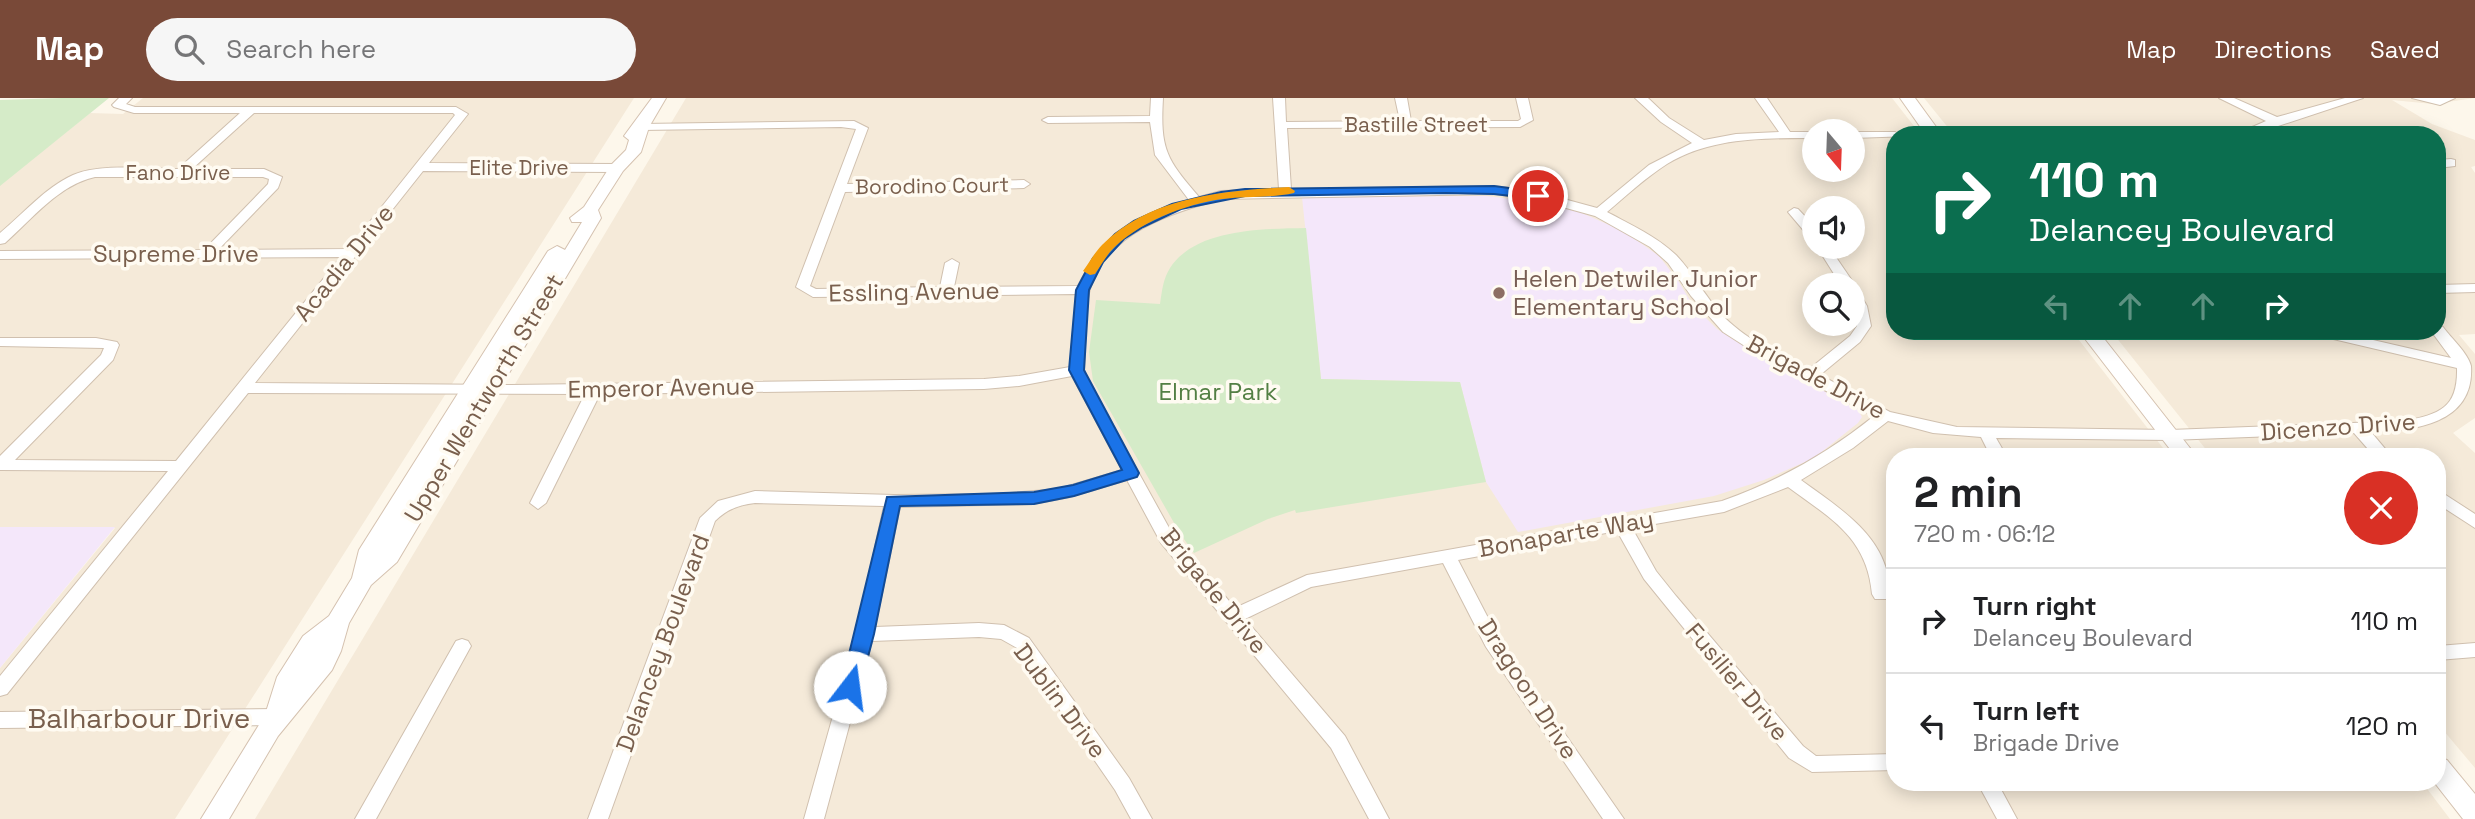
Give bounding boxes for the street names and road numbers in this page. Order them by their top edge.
street label: Bastille Street [1344,111,1488,138]
street label: Elite Drive [469,154,569,181]
street label: Fano Drive [126,159,230,186]
street label: Borodino Court [855,171,1009,200]
street label: Acadia Drive [287,198,400,328]
street label: Supreme Drive [93,238,259,269]
street label: Upper Wentworth Street [397,268,570,528]
street label: Essling Avenue [828,275,1000,308]
street label: Brigade Drive [1741,327,1891,426]
street label: Emperor Avenue [567,370,755,405]
street label: Dicenzo Drive [2259,406,2417,447]
street label: Bonaparte Way [1476,503,1656,564]
street label: Brigade Drive [1154,521,1275,660]
street label: Delancey Boulevard [609,530,716,756]
street label: Dragoon Drive [1471,613,1585,765]
street label: Fusilier Drive [1679,616,1796,747]
street label: Dublin Drive [1007,637,1114,764]
street label: Balharbour Drive [28,700,250,736]

